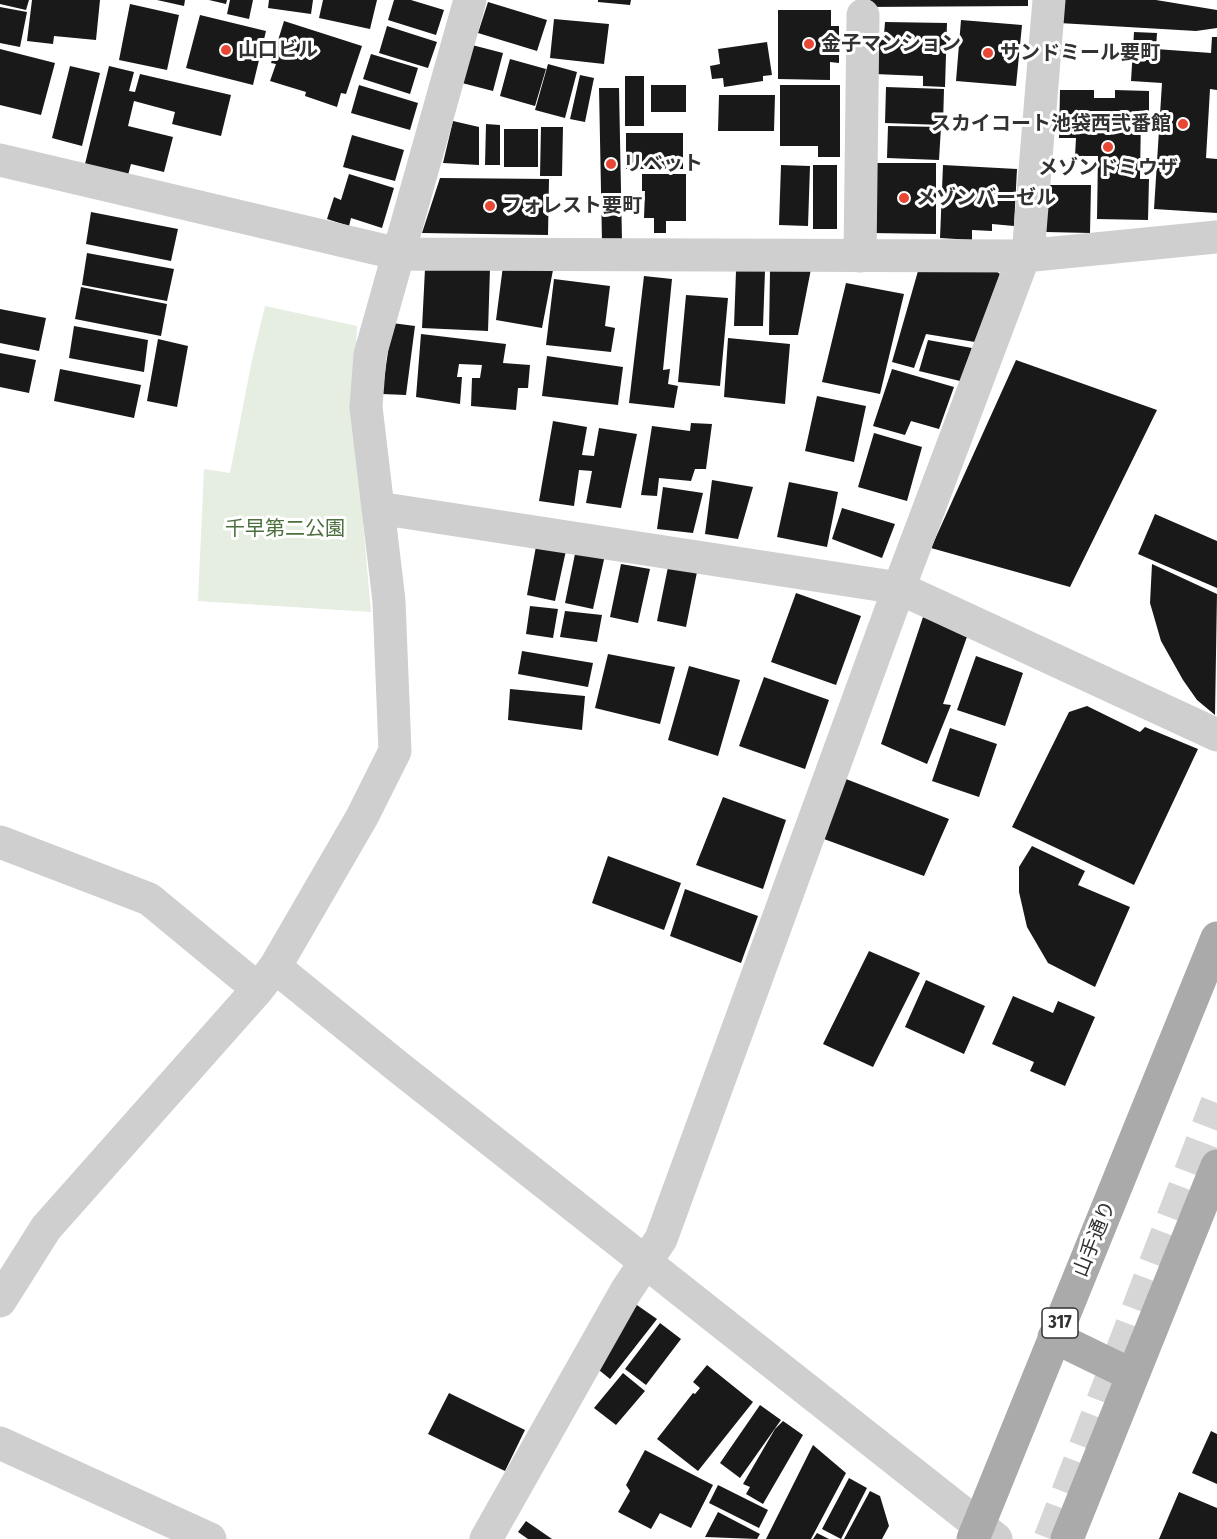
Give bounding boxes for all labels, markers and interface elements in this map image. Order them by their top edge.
place label: 金子マンション [821,32,961,56]
marker: 金子マンション [802,37,816,51]
place label: 山口ビル [238,38,318,62]
place label: サンドミール要町 [1000,41,1160,65]
marker: 山口ビル [219,43,233,57]
marker: サンドミール要町 [981,46,995,60]
place label: スカイコート池袋西弐番館 [931,112,1171,136]
marker: スカイコート池袋西弐番館 [1176,117,1190,131]
marker: メゾンドミウザ [1101,140,1115,154]
place label: リベット [623,152,703,176]
place label: メゾンドミウザ [1038,156,1178,180]
marker: リベット [604,157,618,171]
place label: メゾンバーゼル [916,186,1056,210]
marker: メゾンバーゼル [897,191,911,205]
place label: フォレスト要町 [502,194,642,218]
marker: フォレスト要町 [483,199,497,213]
park label: 千早第二公園 [225,517,345,541]
street label: 山手通り [1069,1197,1121,1281]
road number: 317 [1042,1308,1078,1338]

